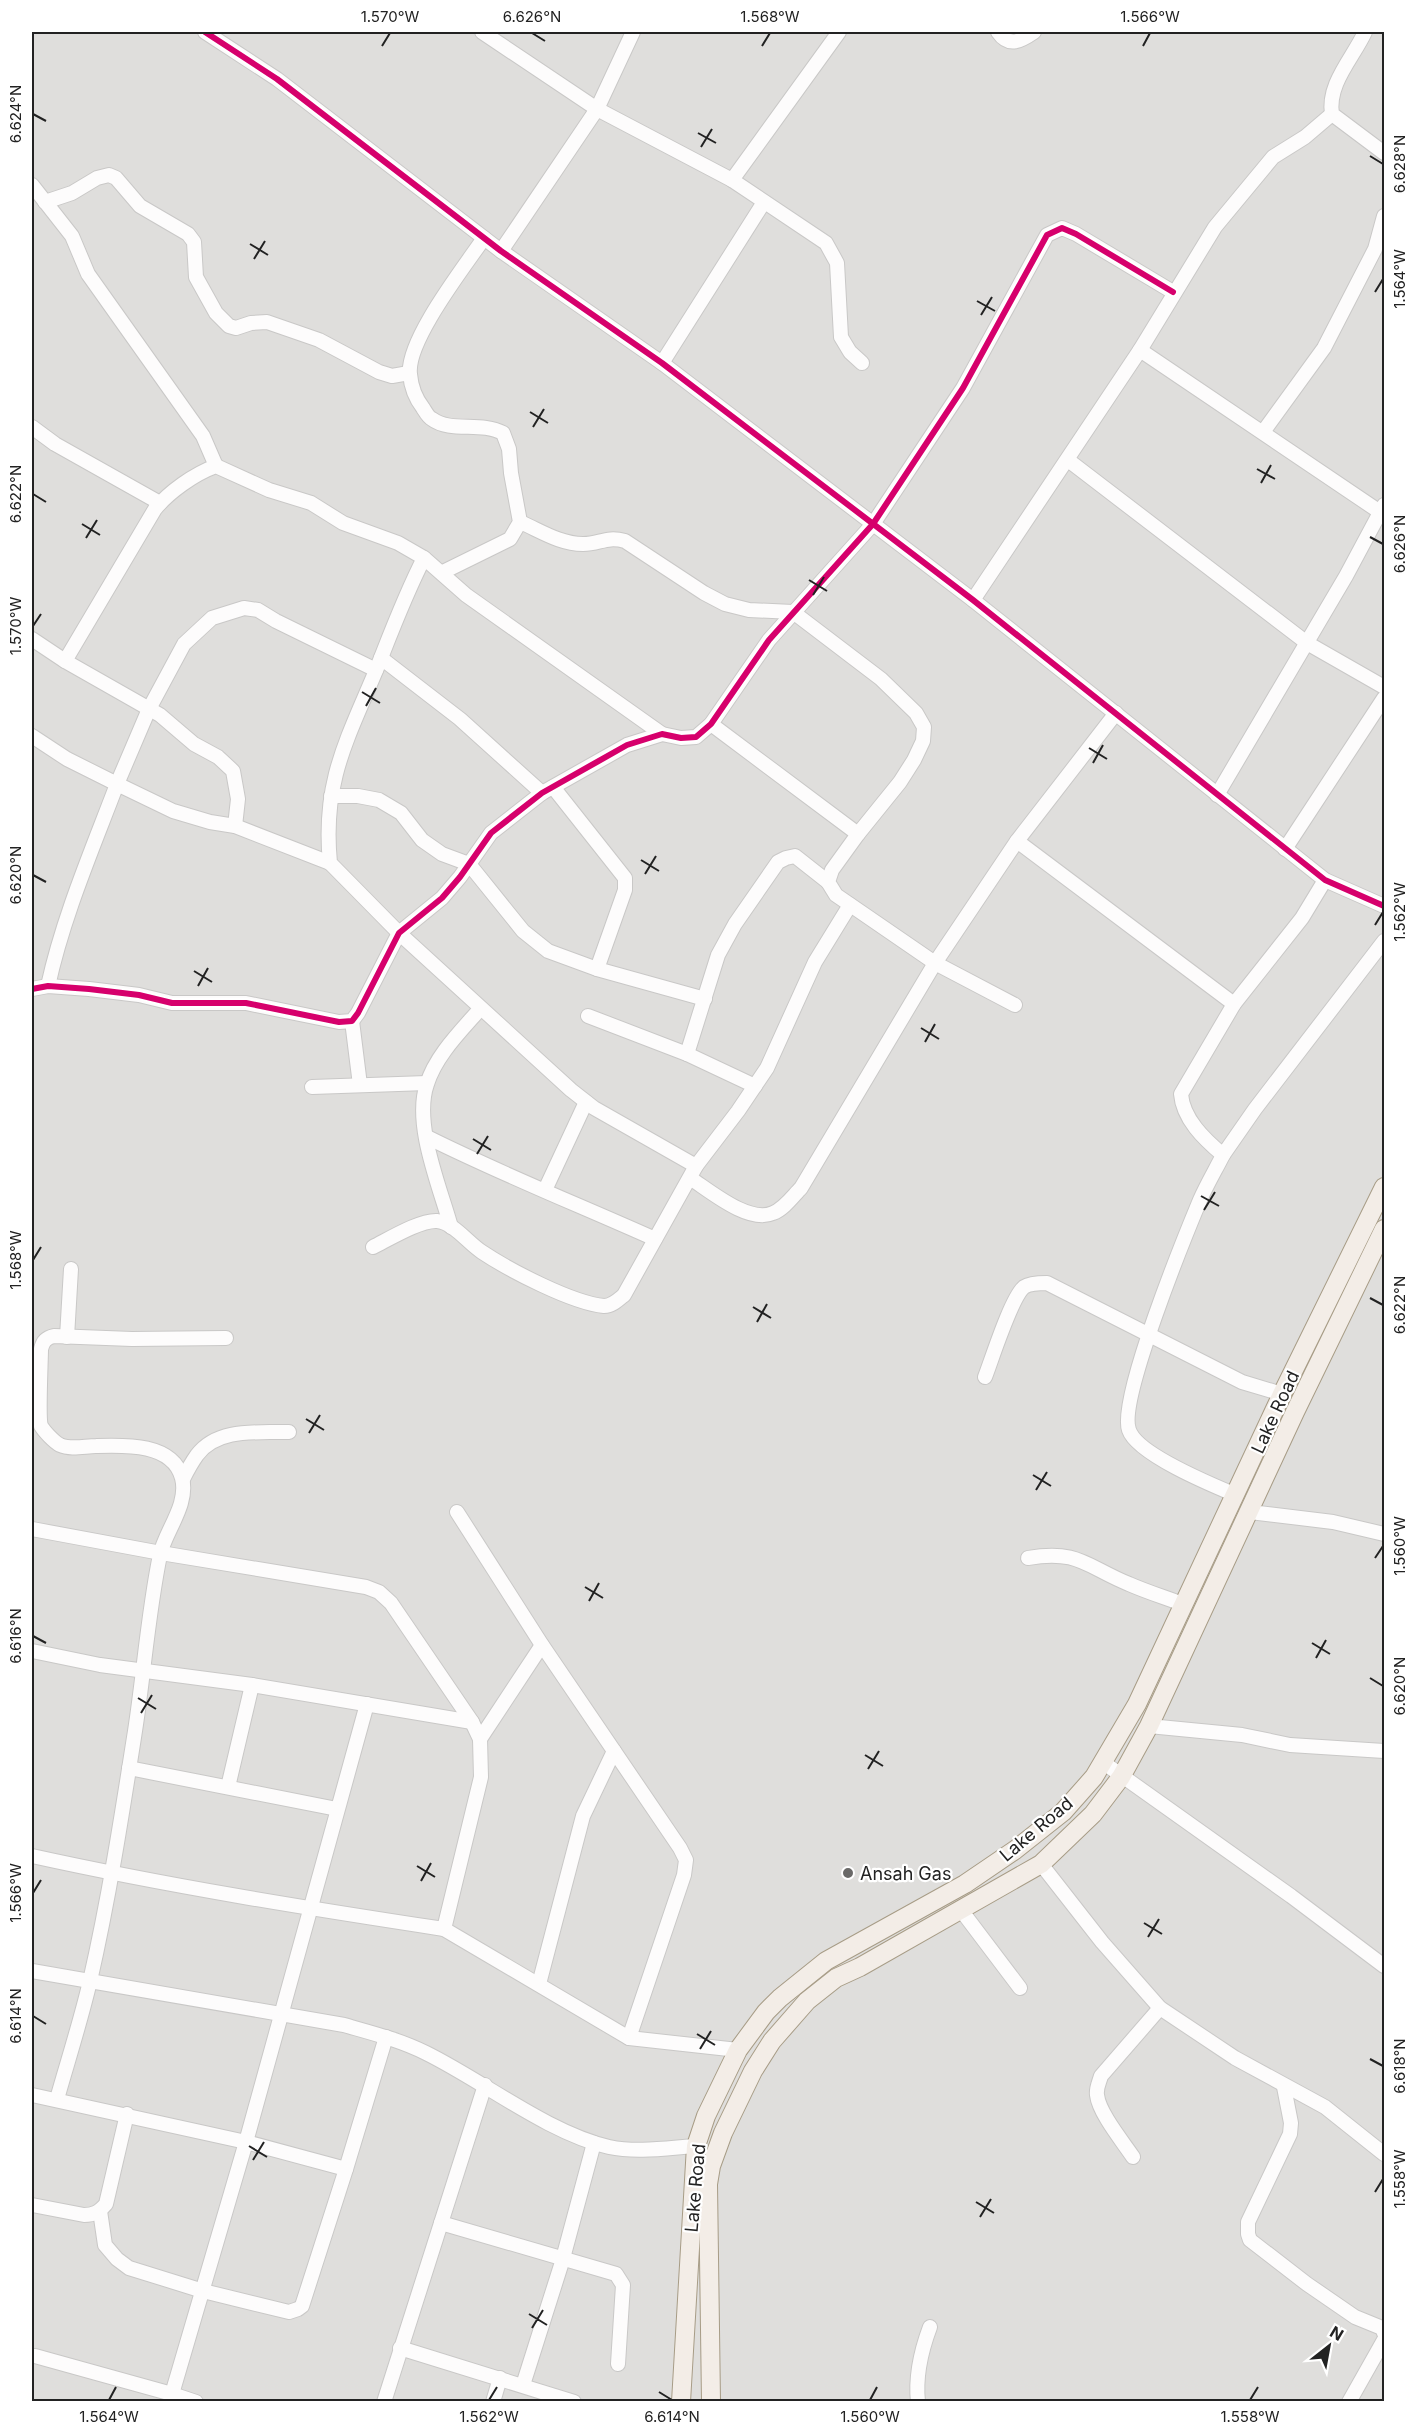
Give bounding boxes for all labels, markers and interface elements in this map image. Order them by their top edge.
text: 1.570°W [361,7,420,26]
text: 6.626°N [503,7,561,26]
text: 1.568°W [740,7,800,26]
text: 1.566°W [1120,7,1180,26]
text: 6.624°N [6,85,25,143]
text: 6.628°N [1390,135,1409,193]
text: 1.564°W [1390,249,1409,309]
text: 6.622°N [6,465,25,523]
text: 6.626°N [1390,515,1409,573]
text: 1.570°W [6,596,25,655]
text: 6.620°N [6,846,25,904]
text: 1.562°W [1390,882,1409,942]
text: 1.568°W [6,1230,25,1290]
text: 6.622°N [1390,1276,1409,1334]
street label: Lake Road [1247,1367,1303,1457]
text: 1.560°W [1390,1516,1409,1576]
text: 6.616°N [6,1608,25,1664]
text: 6.620°N [1390,1657,1409,1715]
street label: Lake Road [995,1792,1077,1866]
text: 1.566°W [6,1863,25,1923]
place label: Ansah Gas [860,1863,951,1884]
marker: Ansah Gas [841,1866,855,1880]
text: 6.614°N [6,1988,25,2044]
text: 6.618°N [1390,2038,1409,2094]
street label: Lake Road [681,2143,709,2233]
text: 1.558°W [1390,2149,1409,2209]
north arrow [1299,2316,1359,2376]
text: N [1326,2321,1347,2345]
text: 1.564°W [79,2407,139,2426]
text: 1.562°W [459,2407,519,2426]
text: 6.614°N [644,2407,700,2426]
text: 1.560°W [840,2407,900,2426]
text: 1.558°W [1220,2407,1280,2426]

